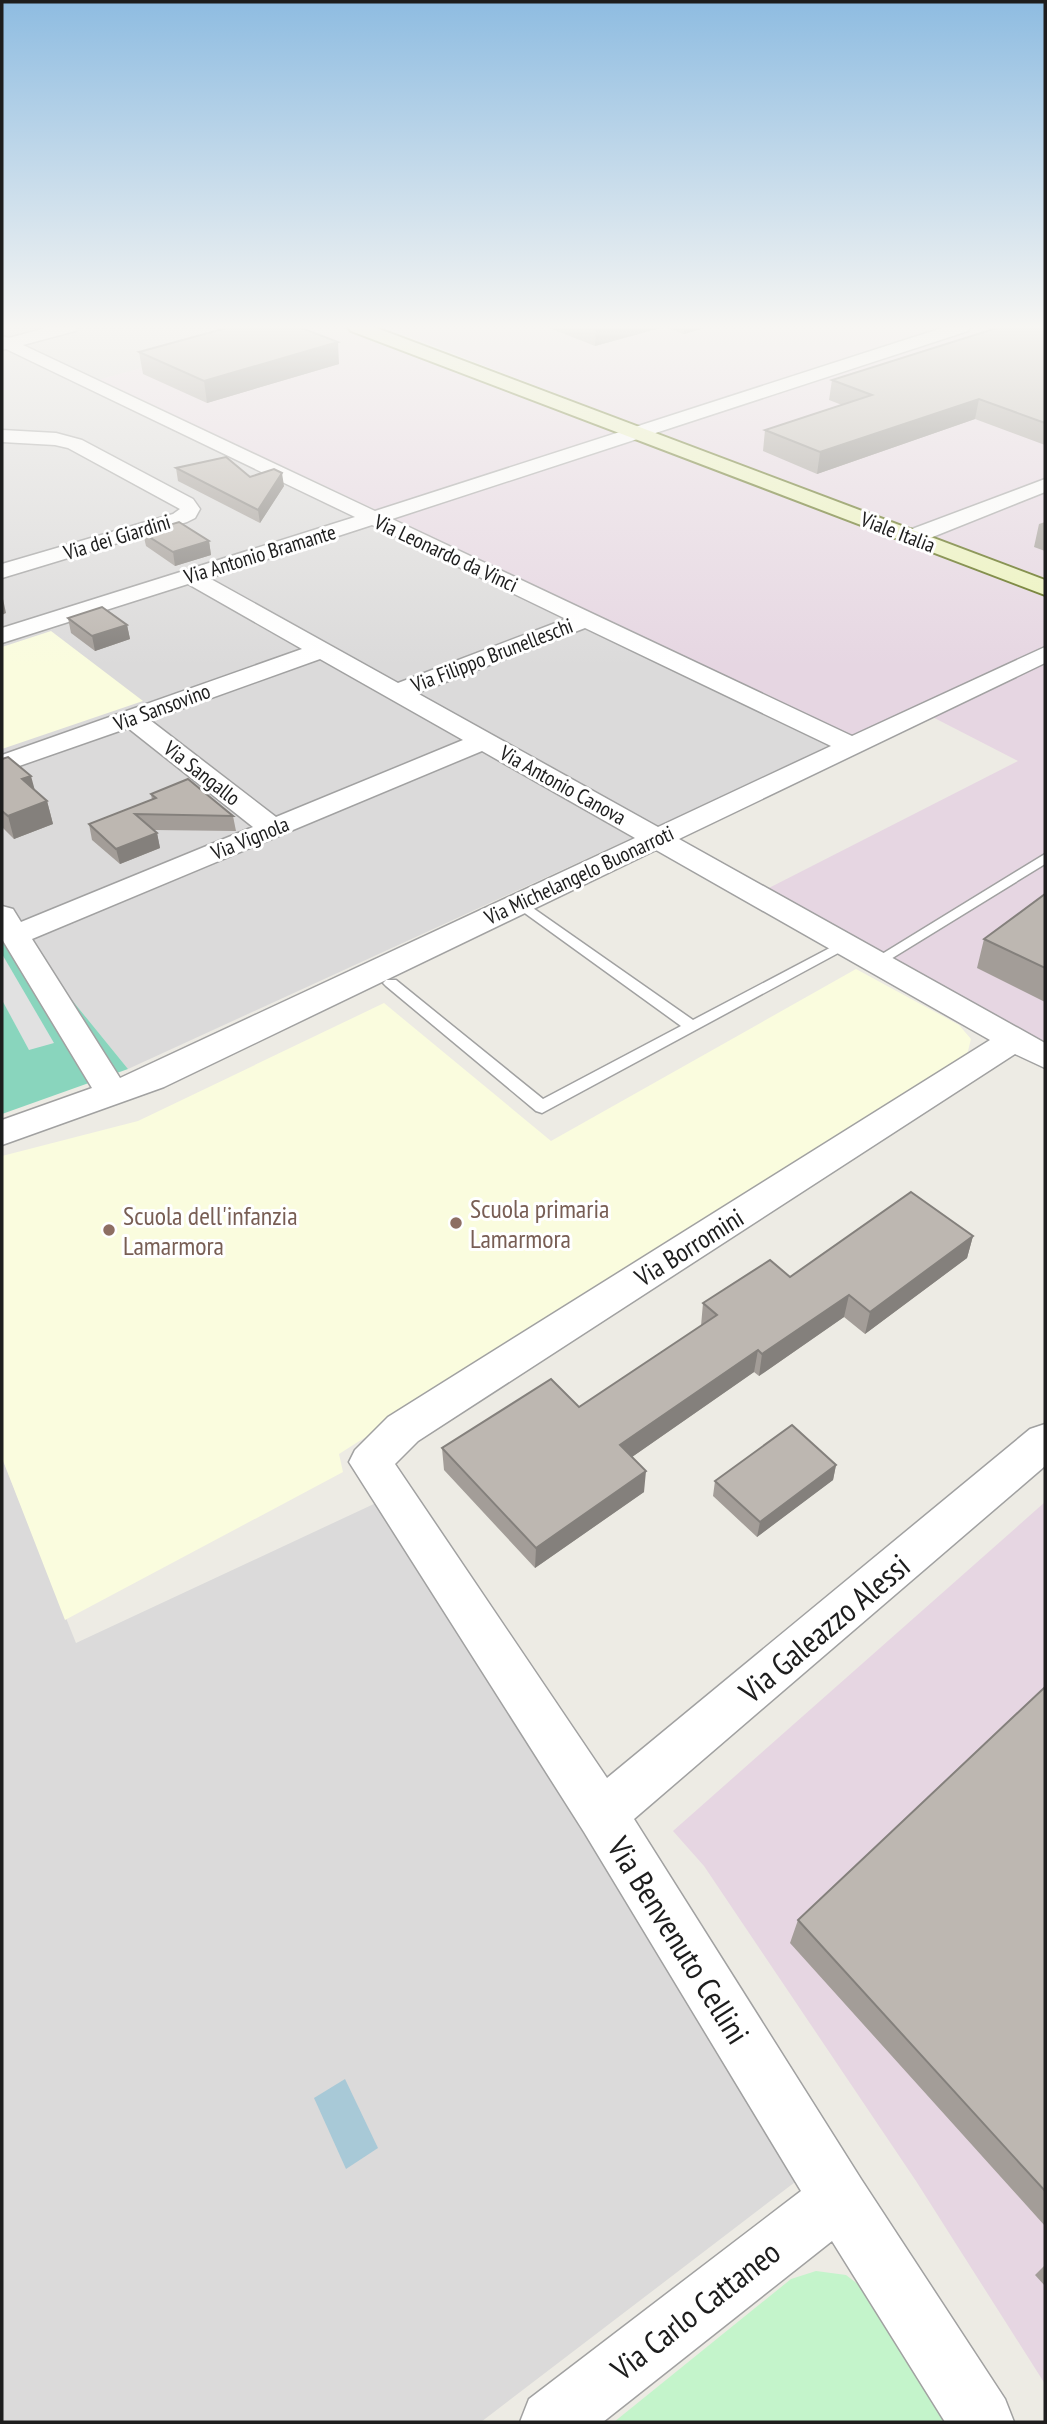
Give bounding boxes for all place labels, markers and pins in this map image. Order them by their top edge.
place label: Scuola primaria Lamarmora [470,1192,609,1255]
place label: Scuola dell'infanzia Lamarmora [123,1199,298,1262]
marker: Scuola primaria Lamarmora [448,1215,464,1231]
marker: Scuola dell'infanzia Lamarmora [101,1222,117,1238]

